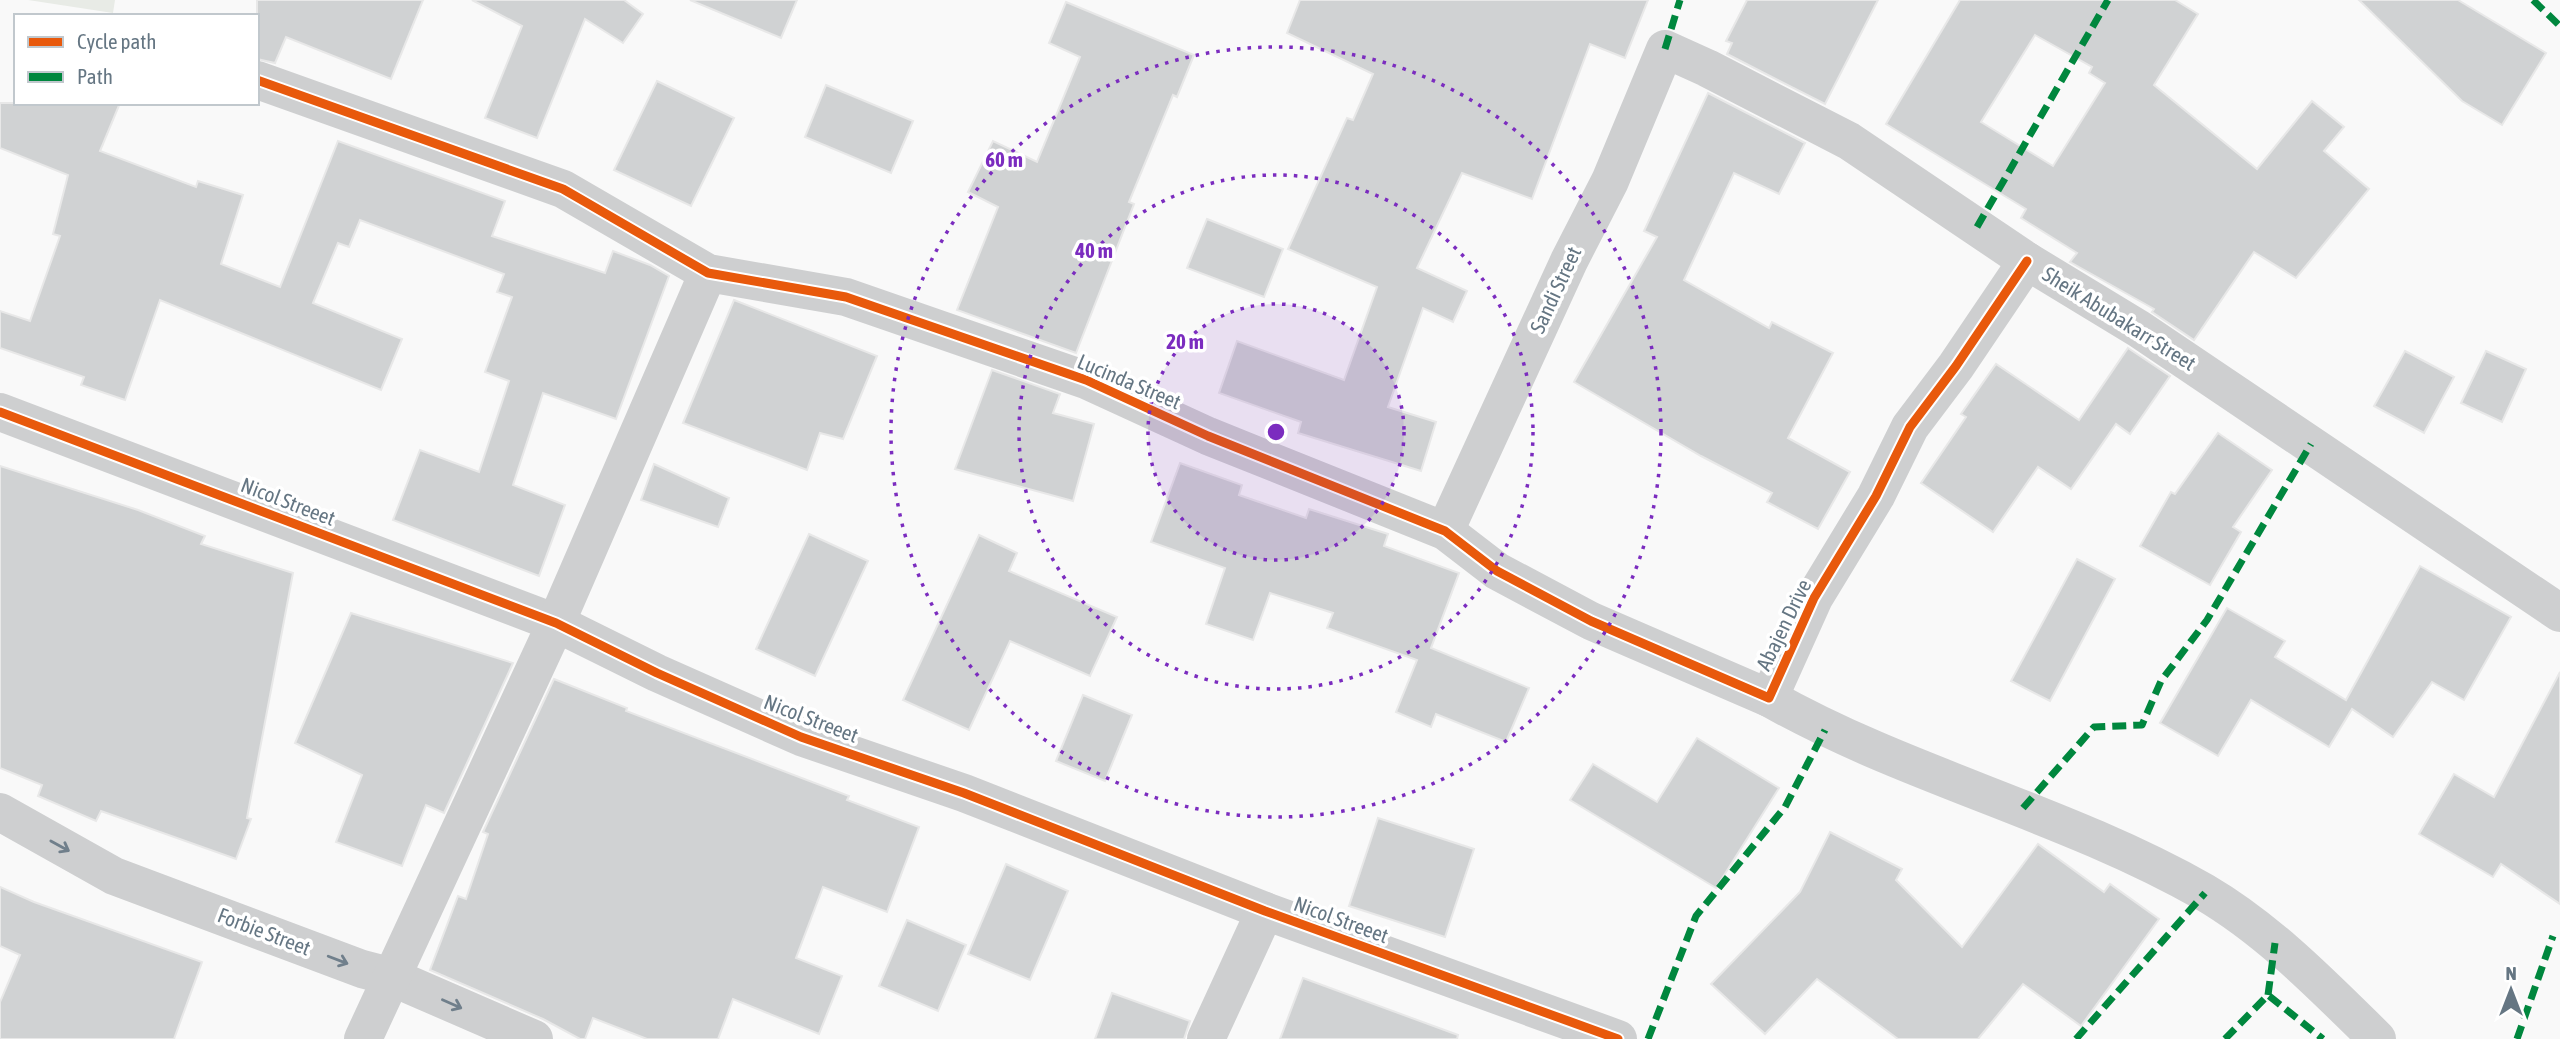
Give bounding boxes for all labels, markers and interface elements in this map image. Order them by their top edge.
legend [14,14,259,105]
text: Cycle path [77,29,156,53]
text: Path [77,64,113,88]
text: 60 m [985,147,1023,171]
text: 40 m [1074,238,1113,262]
street label: Sandi Street [1525,243,1586,337]
street label: Sheik Abubakarr Street [2039,261,2200,375]
text: 20 m [1166,329,1204,353]
street label: Lucinda Street [1074,349,1185,414]
centre of rings [1264,420,1288,444]
street label: Nicol Streeet [238,472,339,530]
street label: Abajen Drive [1751,575,1815,674]
street label: Nicol Streeet [761,689,862,747]
one-way arrow [49,839,69,853]
street label: Nicol Streeet [1291,891,1392,947]
street label: Forbie Street [215,902,314,960]
one-way arrow [326,955,348,967]
north arrow [2476,955,2546,1025]
text: N [2505,962,2517,984]
one-way arrow [440,998,462,1011]

